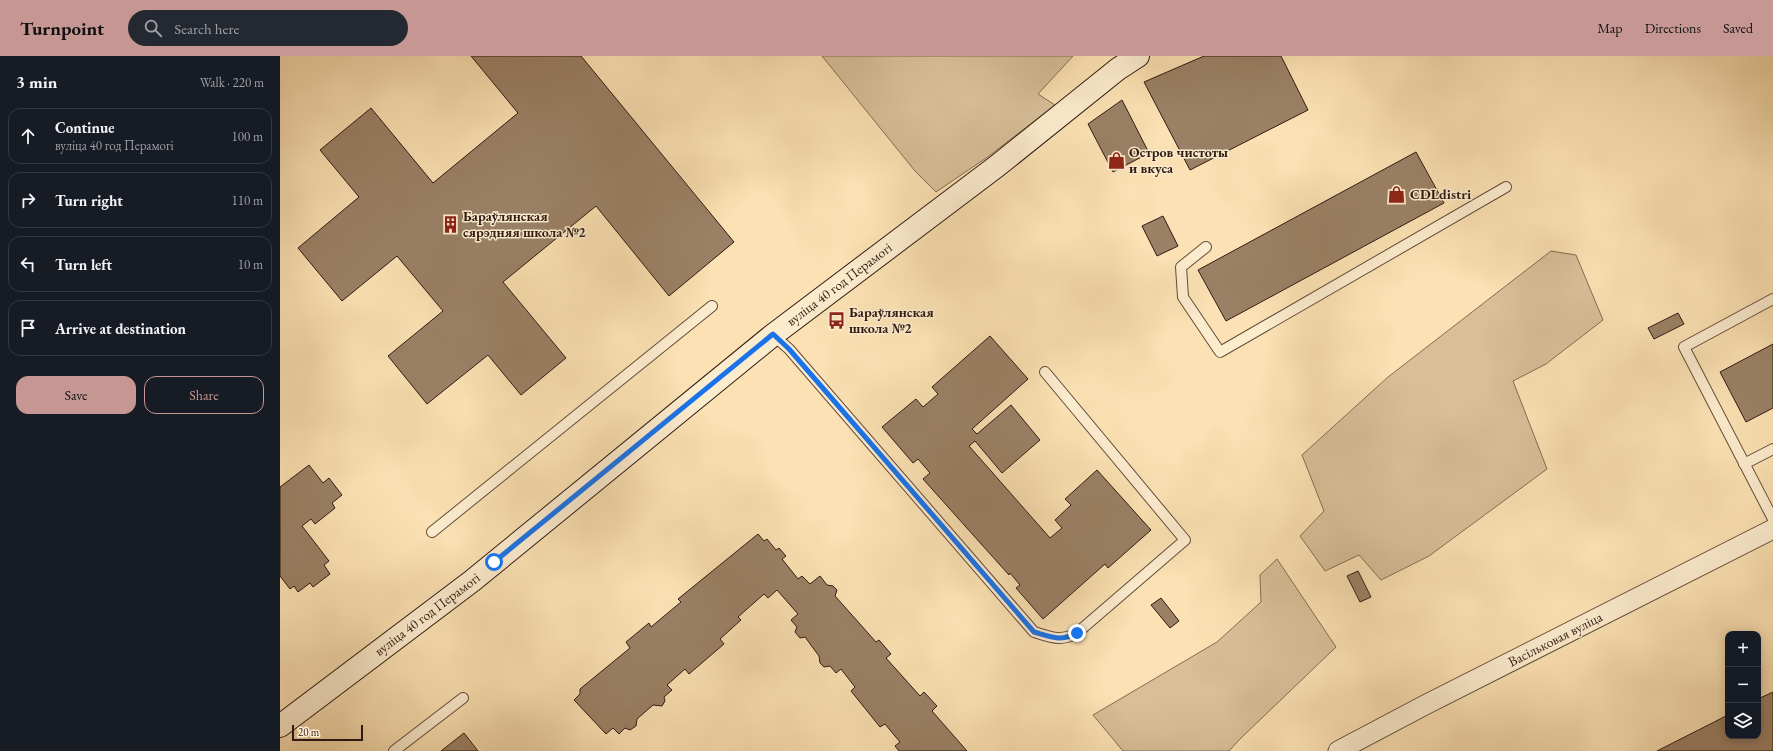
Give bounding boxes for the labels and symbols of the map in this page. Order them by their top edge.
place label: Остров чистоты и вкуса [1129,143,1228,177]
shop icon: Остров чистоты и вкуса [1106,150,1126,170]
shop icon: CDLdistri [1387,184,1407,204]
place label: CDLdistri [1410,185,1471,203]
place label: Бараўлянская сярэдняя школа №2 [463,207,586,241]
building icon: Бараўлянская сярэдняя школа №2 [440,214,460,234]
street label: вуліца 40 год Перамогі [783,238,896,330]
place label: Бараўлянская школа №2 [849,303,934,337]
bus stop icon: Бараўлянская школа №2 [826,310,846,330]
route start [485,553,503,571]
street label: вуліца 40 год Перамогі [371,568,484,660]
street label: Васільковая вуліца [1505,607,1606,671]
route end [1068,624,1086,642]
scale bar [292,723,363,742]

